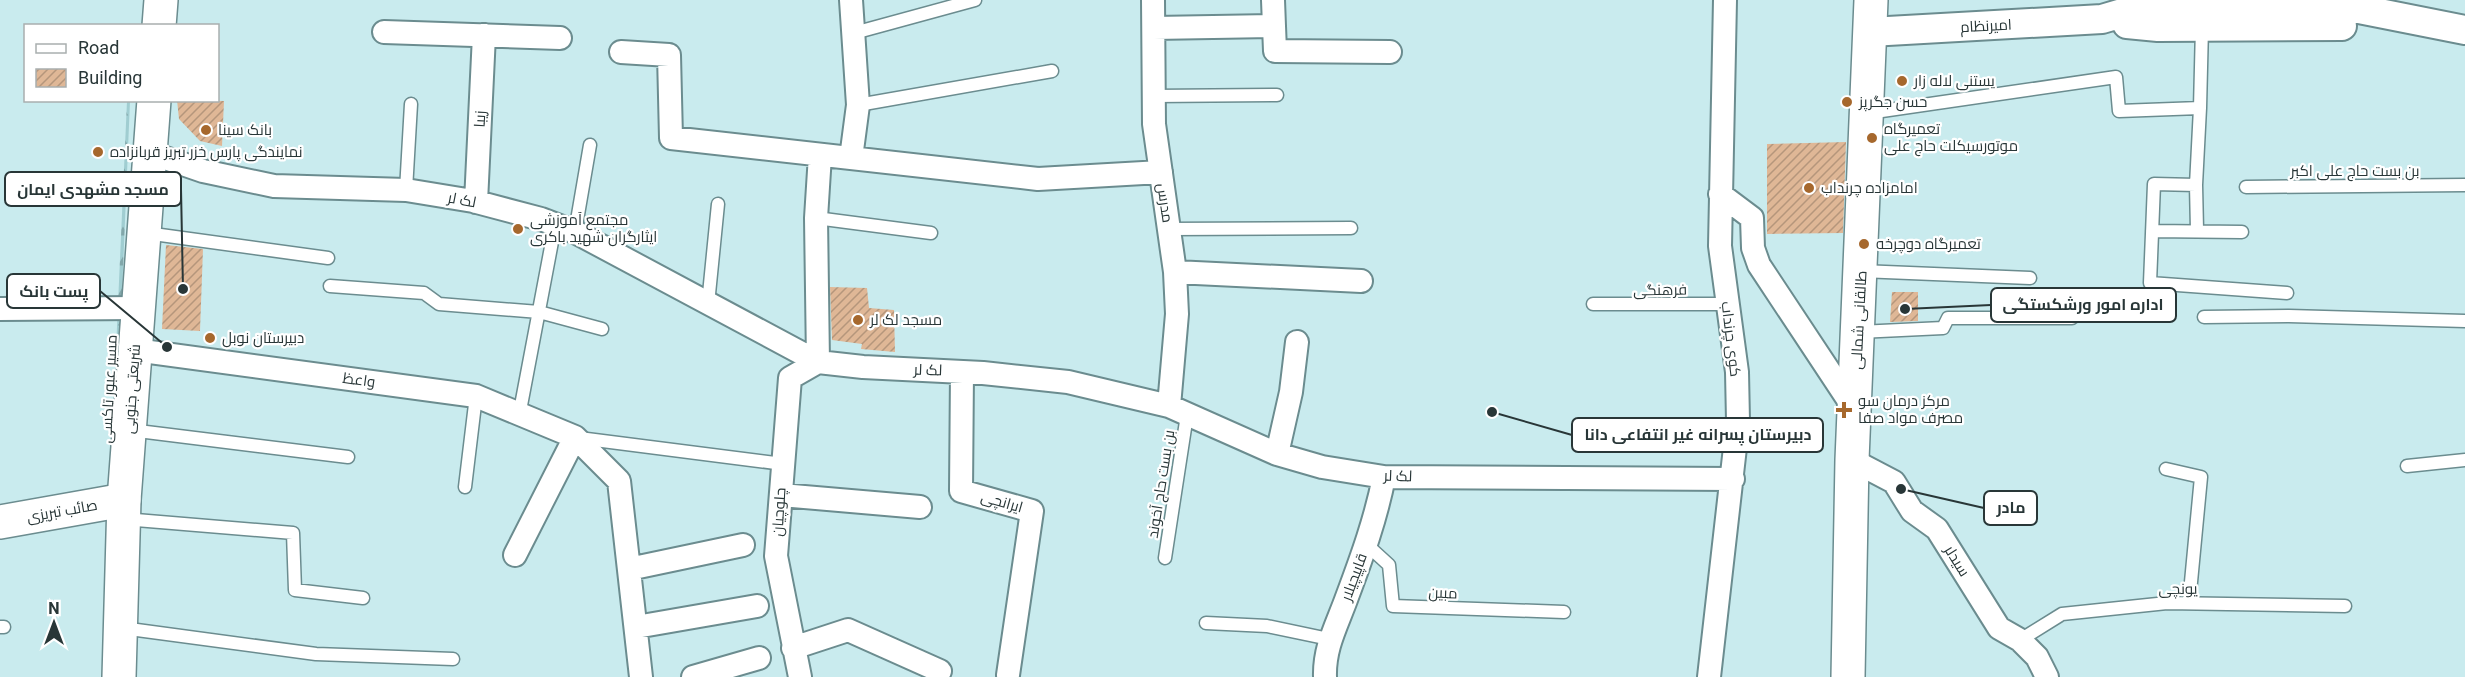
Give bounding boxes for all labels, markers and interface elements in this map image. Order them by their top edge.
street label: امیرنظام [1960,16,2012,37]
legend [24,24,219,102]
text: Road [78,37,119,58]
text: Building [78,67,142,88]
place label: یستنی لاله زار [1913,72,1995,91]
marker: یستنی لاله زار [1895,74,1909,88]
place label: حسن جگرپز [1858,93,1927,112]
marker: حسن جگرپز [1840,95,1854,109]
street label: زیبا [471,110,489,128]
place label: تعمیرگاه موتورسیکلت حاج علی [1884,120,2018,157]
place label: بانک سینا [218,121,272,139]
marker: بانک سینا [199,123,213,137]
marker: تعمیرگاه موتورسیکلت حاج علی [1865,131,1879,145]
place label: نمایندگی پارس خزر تبریز قربانزاده [110,143,303,162]
marker: نمایندگی پارس خزر تبریز قربانزاده [91,145,105,159]
street label: بن بست حاج علی اکبر [2289,162,2420,182]
callout: مسجد مشهدی ایمان [5,172,181,206]
place label: امامزاده چرنداب [1821,179,1918,198]
text: مسجد مشهدی ایمان [17,180,169,199]
marker: امامزاده چرنداب [1802,181,1816,195]
street label: مدرس [1152,182,1177,224]
street label: لک لر [445,188,478,212]
place label: مجتمع آموزشی ایثارگران شهید باکری [530,211,657,247]
marker: مجتمع آموزشی ایثارگران شهید باکری [511,222,525,236]
place label: تعمیرگاه دوچرخه [1876,235,1981,254]
marker: تعمیرگاه دوچرخه [1857,237,1871,251]
street label: طالقانی شمالی [1847,270,1872,370]
callout: پست بانک [7,274,100,308]
street label: فرهنگی [1633,281,1687,300]
text: پست بانک [20,282,89,303]
callout: اداره امور ورشکستگی [1991,288,2176,322]
text: اداره امور ورشکستگی [2003,295,2163,314]
street label: کوی چرنداب [1716,300,1745,378]
place label: مسجد لک لر [869,311,942,329]
marker: مسجد لک لر [851,313,865,327]
place label: دبیرستان نوبل [222,329,304,348]
marker: دبیرستان نوبل [203,331,217,345]
street label: مسیر عبور تاکسی [97,334,122,444]
street label: شریعتی جنوبی [120,343,145,435]
street label: لک لر [912,360,943,379]
street label: واعظ [341,369,377,391]
place label: مرکز درمان سو مصرف مواد صفا [1858,392,1963,427]
marker: مرکز درمان سو مصرف مواد صفا [1835,401,1853,419]
callout: دبیرستان پسرانه غیر انتفاعی دانا [1572,418,1823,452]
text: دبیرستان پسرانه غیر انتفاعی دانا [1584,425,1812,446]
street label: بن بست حاج آخوند [1144,429,1180,540]
street label: لک لر [1382,466,1413,485]
street label: چلوچیان [768,487,791,537]
street label: ایرانچی [979,487,1025,518]
callout: مادر [1984,491,2037,525]
street label: صائب تبریزی [25,496,99,527]
text: مادر [1995,498,2026,517]
street label: سیدلر [1940,541,1974,580]
street label: قاپیچیلار [1337,551,1372,605]
street label: یونچی [2158,580,2198,599]
street label: مبین [1428,584,1458,603]
north arrow [24,593,84,653]
text: N [48,599,60,618]

